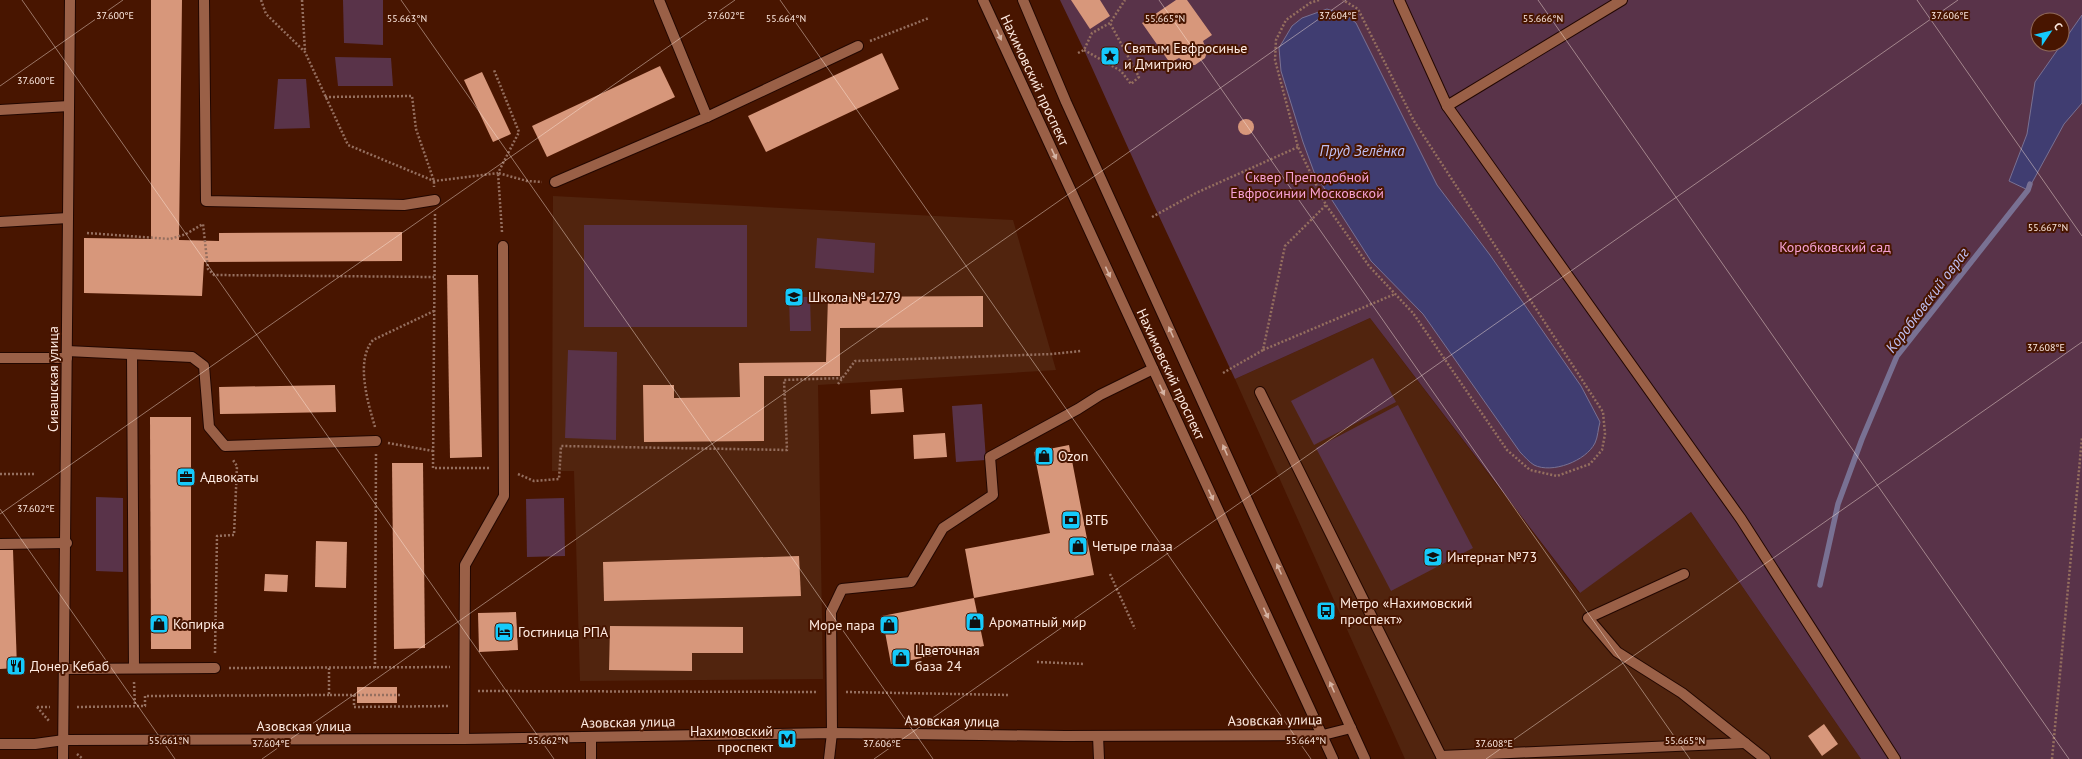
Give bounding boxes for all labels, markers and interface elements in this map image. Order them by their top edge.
text: 37.600°E [96,9,134,22]
text: 37.602°E [707,9,745,22]
text: 37.604°E [1319,9,1357,22]
text: 37.606°E [1931,9,1969,22]
text: 55.663°N [387,12,427,25]
text: 55.664°N [766,12,806,25]
street label: Нахимовский проспект [997,12,1073,149]
text: 55.665°N [1145,12,1185,25]
text: 55.666°N [1523,12,1563,25]
north arrow [2030,12,2070,52]
text: С [2051,20,2066,33]
one-way arrow [997,30,1003,42]
place label: Святым Евфросинье и Дмитрию [1124,39,1247,73]
place icon: Святым Евфросинье и Дмитрию [1099,45,1121,67]
text: 37.600°E [17,74,55,87]
water label: Пруд Зелёнка [1320,141,1405,160]
one-way arrow [1051,148,1057,159]
park label: Сквер Преподобной Евфросинии Московской [1230,168,1384,202]
text: 55.667°N [2028,221,2068,234]
park label: Коробковский сад [1779,238,1891,256]
water label: Коробковский овраг [1881,243,1973,357]
one-way arrow [1105,266,1111,277]
school or university icon: Школа № 1279 [783,286,805,308]
place label: Школа № 1279 [808,288,901,306]
street label: Нахимовский проспект [1133,306,1209,443]
street label: Сивашская улица [44,326,62,432]
one-way arrow [1168,326,1174,338]
text: 37.608°E [2027,341,2065,354]
one-way arrow [1160,384,1166,396]
shop icon: Ozon [1033,445,1055,467]
one-way arrow [1222,445,1228,456]
place label: Ozon [1058,447,1088,465]
office icon: Адвокаты [175,466,197,488]
place label: Адвокаты [200,468,259,486]
one-way arrow [1208,490,1214,501]
text: 37.602°E [17,502,55,515]
bank icon: ВТБ [1060,509,1082,531]
place label: ВТБ [1085,511,1109,529]
shop icon: Четыре глаза [1067,535,1089,557]
place label: Четыре глаза [1092,537,1173,555]
school or university icon: Интернат №73 [1422,546,1444,568]
place label: Интернат №73 [1447,548,1537,566]
one-way arrow [1276,563,1282,574]
place label: Метро «Нахимовский проспект» [1340,594,1472,628]
bus stop icon: Метро «Нахимовский проспект» [1315,600,1337,622]
one-way arrow [1263,608,1269,619]
shop icon: Ароматный мир [964,611,986,633]
shop icon: Копирка [148,613,170,635]
place label: Ароматный мир [989,613,1086,631]
shop icon: Море пара [878,614,900,636]
place label: Копирка [173,615,225,633]
place label: Море пара [809,616,875,634]
hotel icon: Гостиница РПА [493,621,515,643]
place label: Гостиница РПА [518,623,609,641]
place label: Цветочная база 24 [915,641,980,675]
shop icon: Цветочная база 24 [890,647,912,669]
restaurant icon: Донер Кебаб [5,655,27,677]
place label: Донер Кебаб [30,657,109,675]
one-way arrow [1329,681,1335,693]
street label: Азовская улица [1227,710,1323,730]
street label: Азовская улица [904,711,1000,731]
street label: Азовская улица [580,712,676,732]
street label: Азовская улица [257,717,351,735]
place label: Нахимовский проспект [690,722,773,756]
metro station icon: Нахимовский проспект [776,728,798,750]
text: 55.661°N [149,734,189,747]
text: 55.662°N [528,734,568,747]
text: 55.664°N [1286,734,1326,747]
text: 55.665°N [1665,734,1705,747]
text: 37.604°E [252,737,290,750]
text: 37.606°E [863,737,901,750]
text: 37.608°E [1475,737,1513,750]

